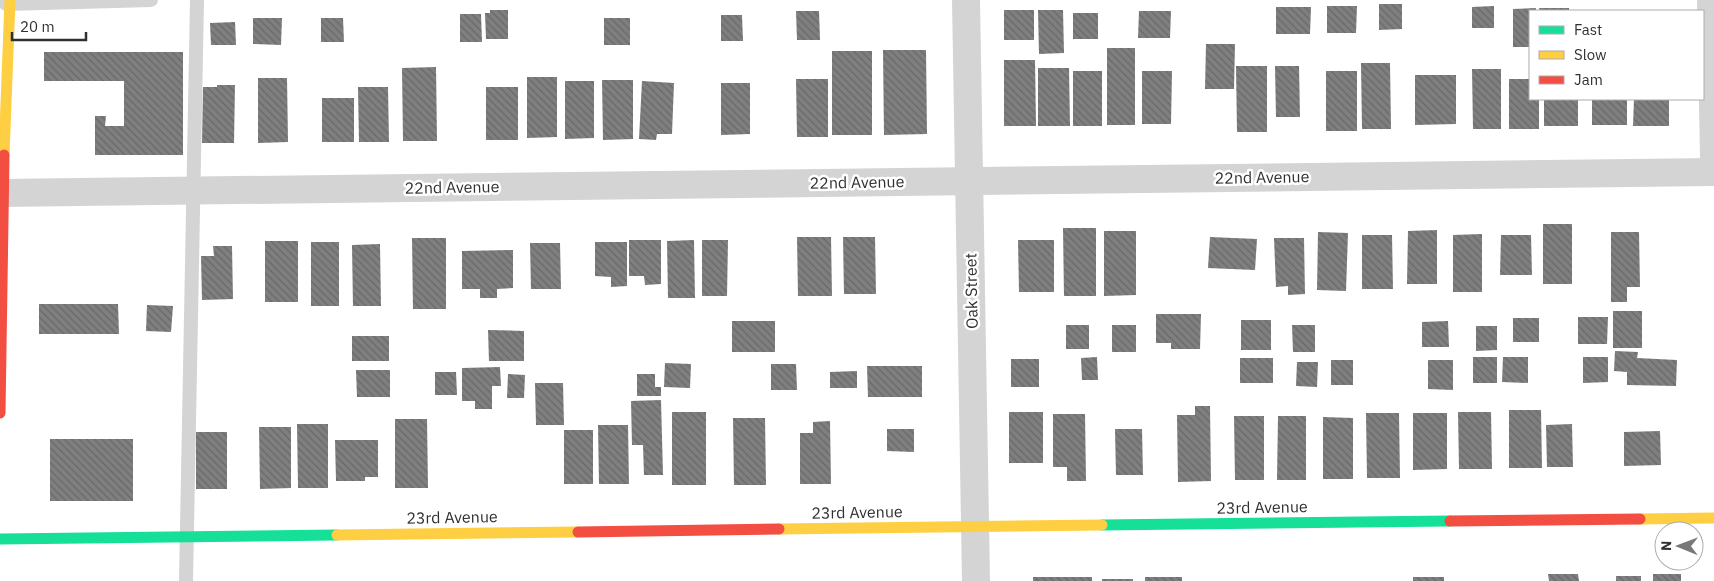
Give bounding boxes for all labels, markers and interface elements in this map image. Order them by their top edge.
scale bar [12,10,86,42]
legend [1529,10,1704,100]
text: 20 m [20,17,55,36]
text: Fast [1574,20,1602,39]
text: Slow [1574,45,1607,64]
text: Jam [1574,70,1603,89]
street label: 22nd Avenue [1214,166,1310,188]
street label: 22nd Avenue [809,171,905,193]
street label: 22nd Avenue [404,176,500,198]
street label: Oak Street [960,253,982,329]
street label: 23rd Avenue [1216,496,1308,518]
street label: 23rd Avenue [811,501,903,523]
street label: 23rd Avenue [406,506,498,528]
north arrow [1654,521,1704,571]
text: N [1657,541,1675,551]

